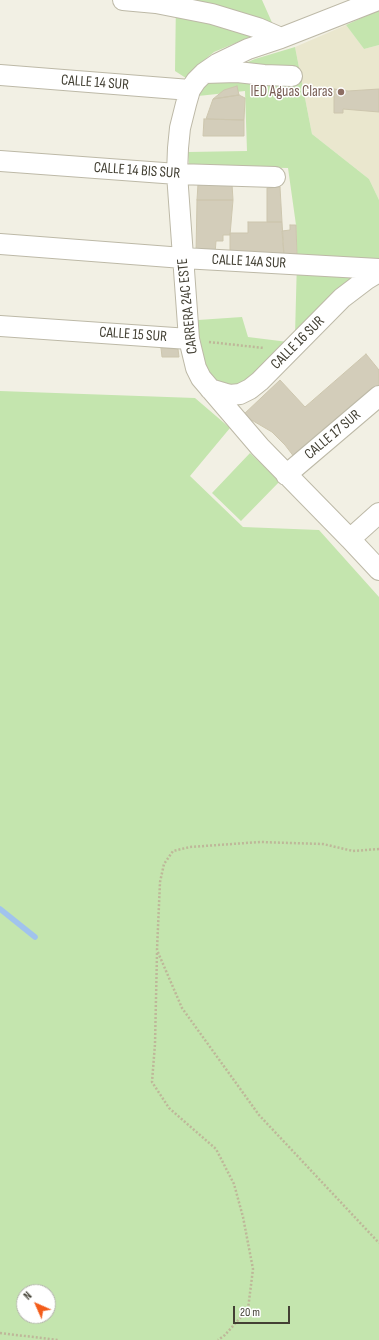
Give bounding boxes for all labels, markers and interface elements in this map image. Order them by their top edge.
street label: CALLE 14 SUR [60,72,130,94]
place label: IED Aguas Claras [251,83,333,101]
marker: IED Aguas Claras [336,87,346,97]
street label: CALLE 14 BIS SUR [93,159,181,183]
street label: CALLE 14A SUR [211,251,287,273]
street label: CARRERA 24C ESTE [174,257,202,355]
street label: CALLE 16 SUR [267,312,329,374]
street label: CALLE 15 SUR [99,324,167,346]
street label: CALLE 17 SUR [301,406,365,464]
north arrow [16,1284,56,1324]
text: N [21,1289,35,1303]
scale bar [235,1298,292,1324]
text: 20 m [240,1305,260,1320]

